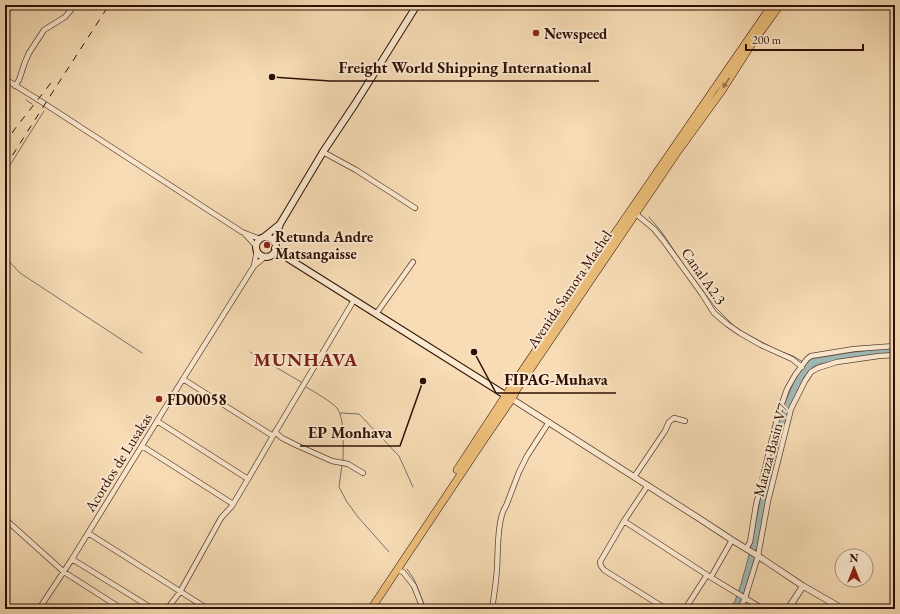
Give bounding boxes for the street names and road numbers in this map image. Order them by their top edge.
street label: Avenida Samora Machel [522,226,616,352]
street label: Canal A2.3 [677,244,731,308]
street label: Maraza Basin V7 [748,400,792,499]
street label: Acordos de Lusakas [79,409,156,516]

